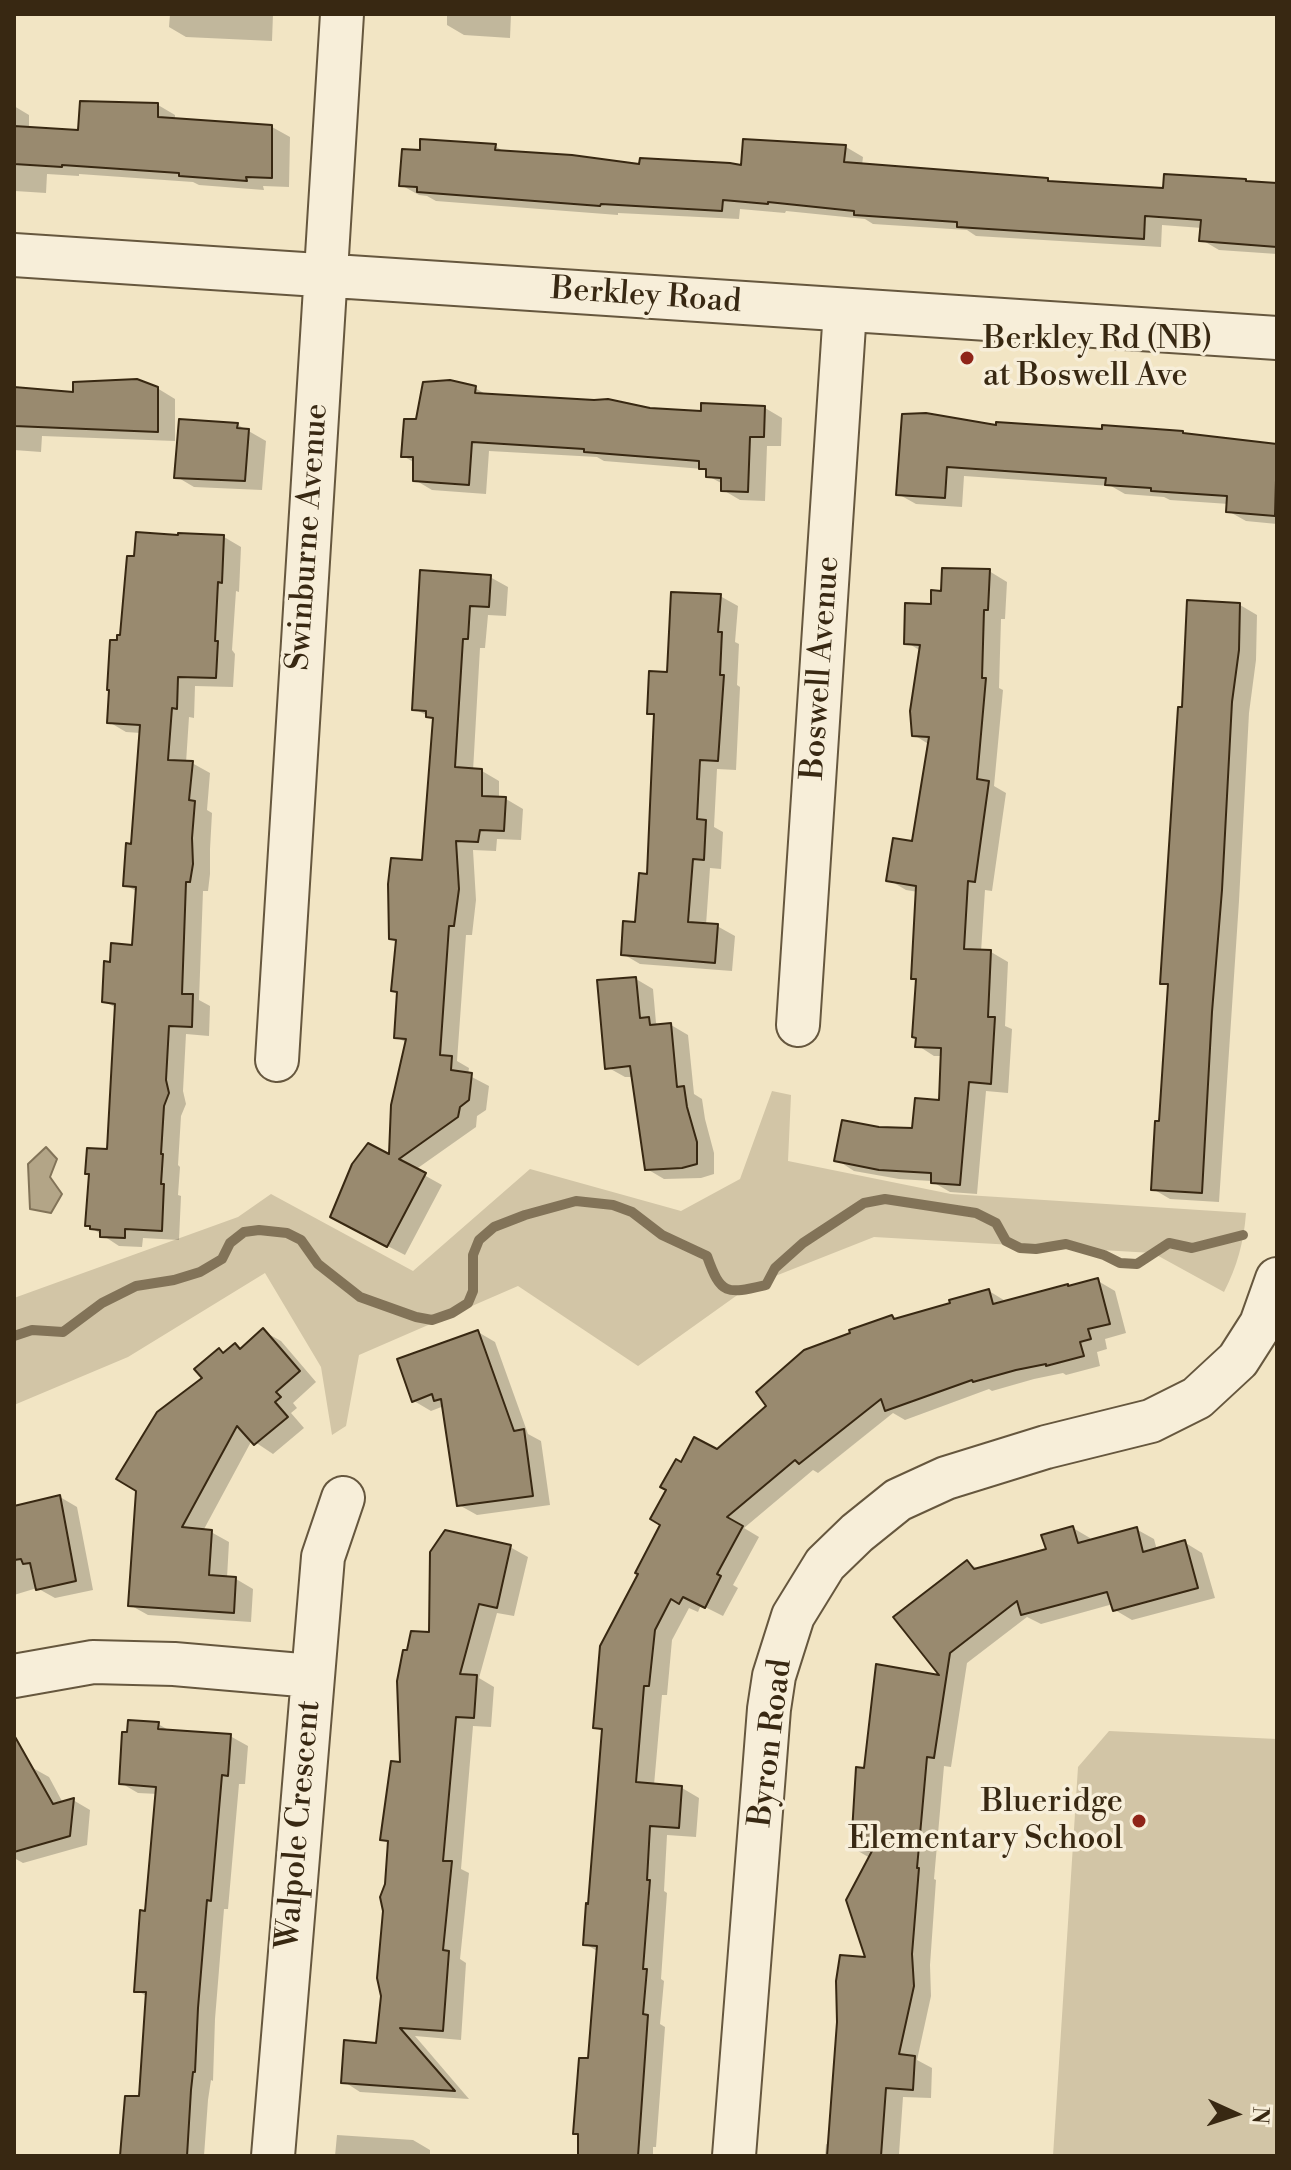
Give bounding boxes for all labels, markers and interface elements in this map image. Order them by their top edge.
street label: Berkley Road [550,271,742,323]
place label: Berkley Rd (NB) at Boswell Ave [983,321,1212,396]
marker: Berkley Rd (NB) at Boswell Ave [958,349,976,367]
street label: Swinburne Avenue [281,402,337,672]
street label: Boswell Avenue [795,555,849,781]
street label: Byron Road [743,1657,801,1829]
street label: Walpole Crescent [270,1699,330,1951]
place label: Blueridge Elementary School [848,1784,1123,1859]
marker: Blueridge Elementary School [1130,1812,1148,1830]
north arrow [1195,2074,1275,2154]
text: N [1246,2106,1273,2125]

